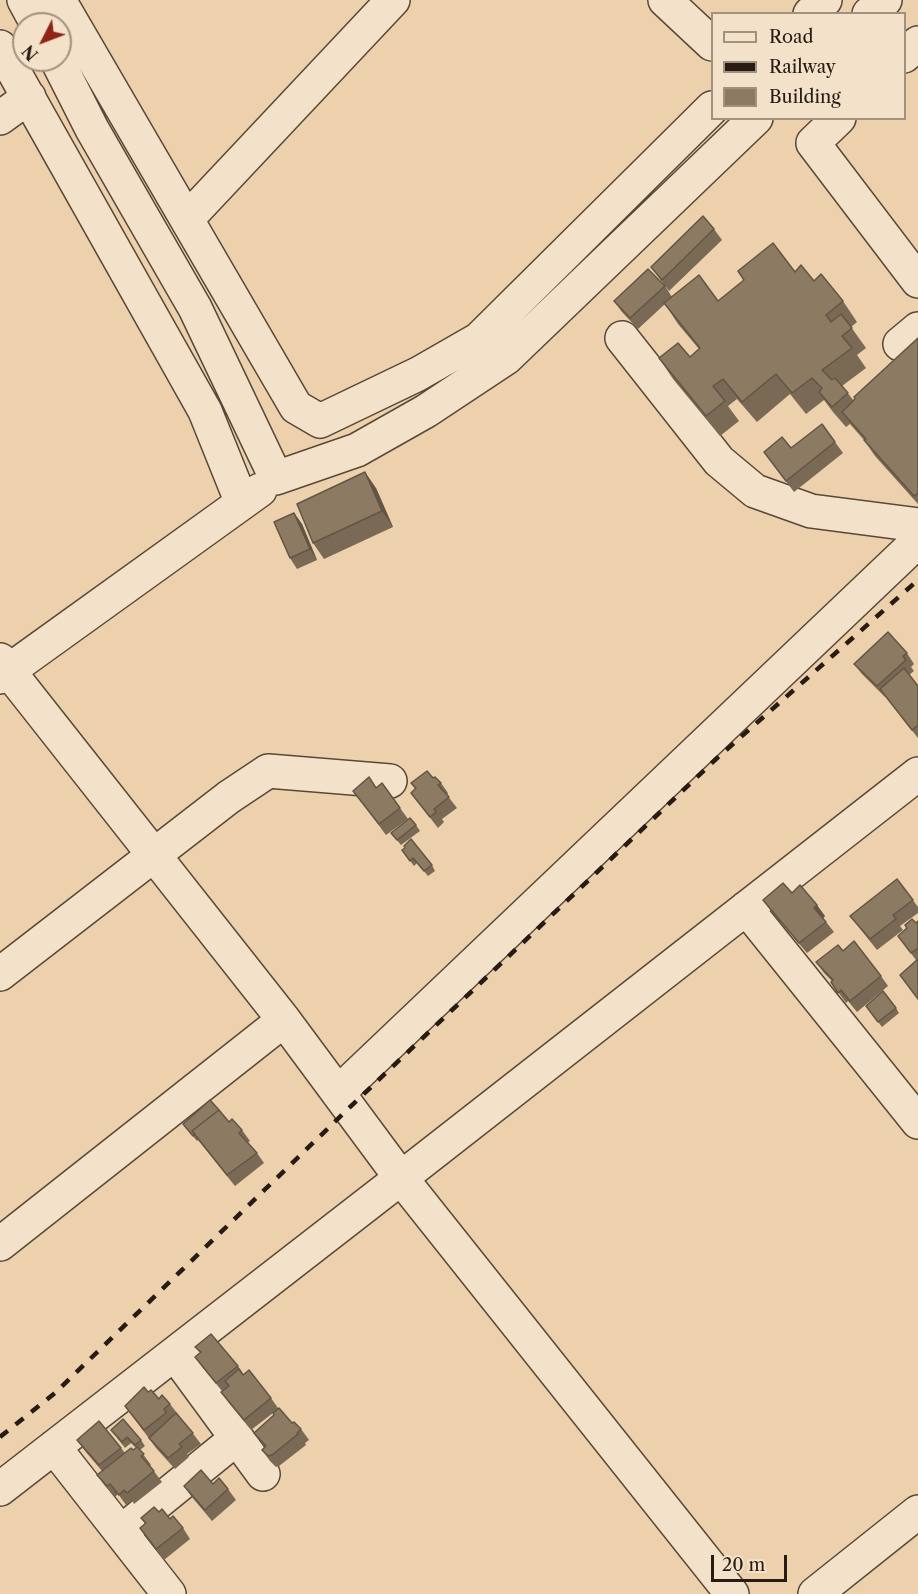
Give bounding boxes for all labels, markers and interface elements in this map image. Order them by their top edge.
north arrow [12,12,72,72]
legend [711,12,906,120]
text: Road [769,26,814,48]
text: N [18,41,42,65]
text: Railway [769,56,836,78]
text: Building [769,86,841,108]
scale bar [714,1543,790,1581]
text: 20 m [722,1554,765,1576]

